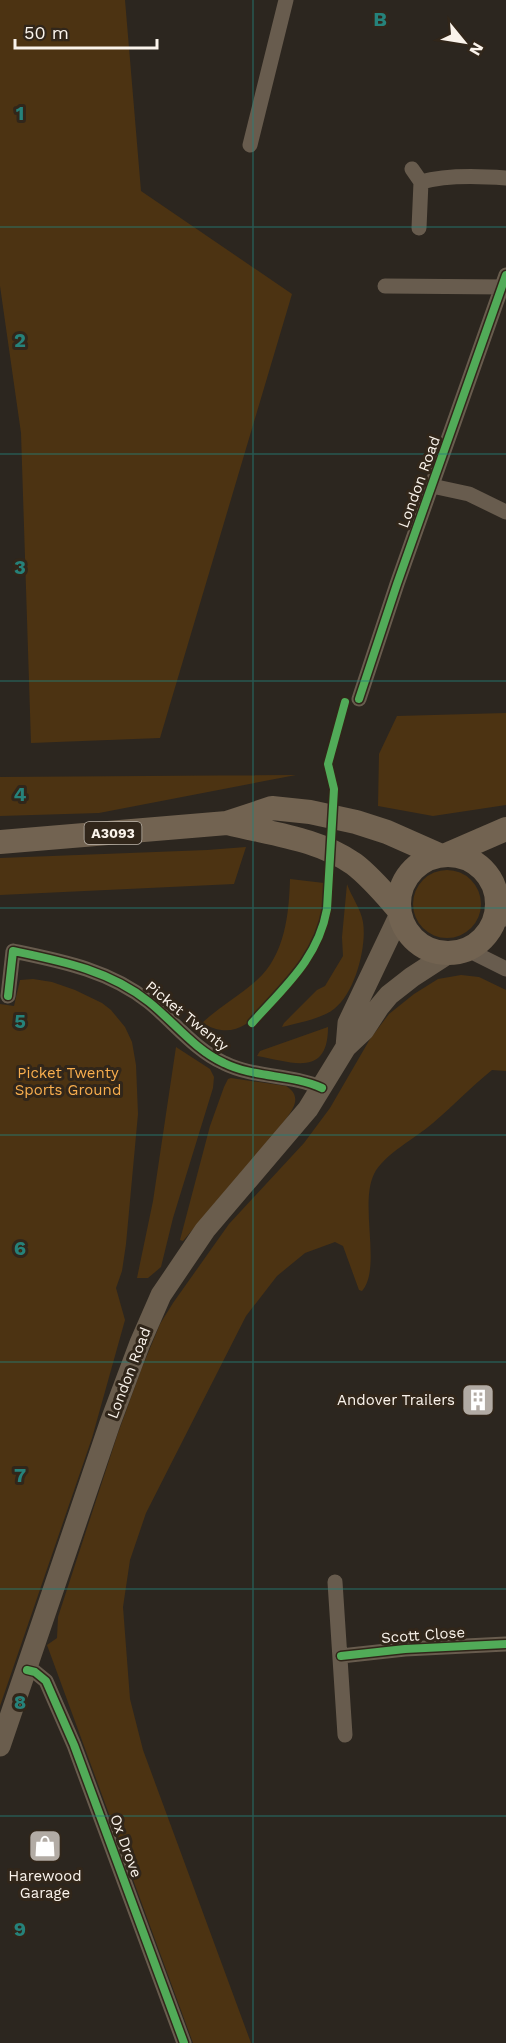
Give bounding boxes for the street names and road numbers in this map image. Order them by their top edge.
street label: London Road [394,434,444,530]
road number: A3093 [84,822,142,844]
street label: Picket Twenty [142,977,232,1055]
street label: London Road [103,1325,155,1421]
street label: Scott Close [380,1623,466,1647]
street label: Ox Drove [106,1812,146,1880]

